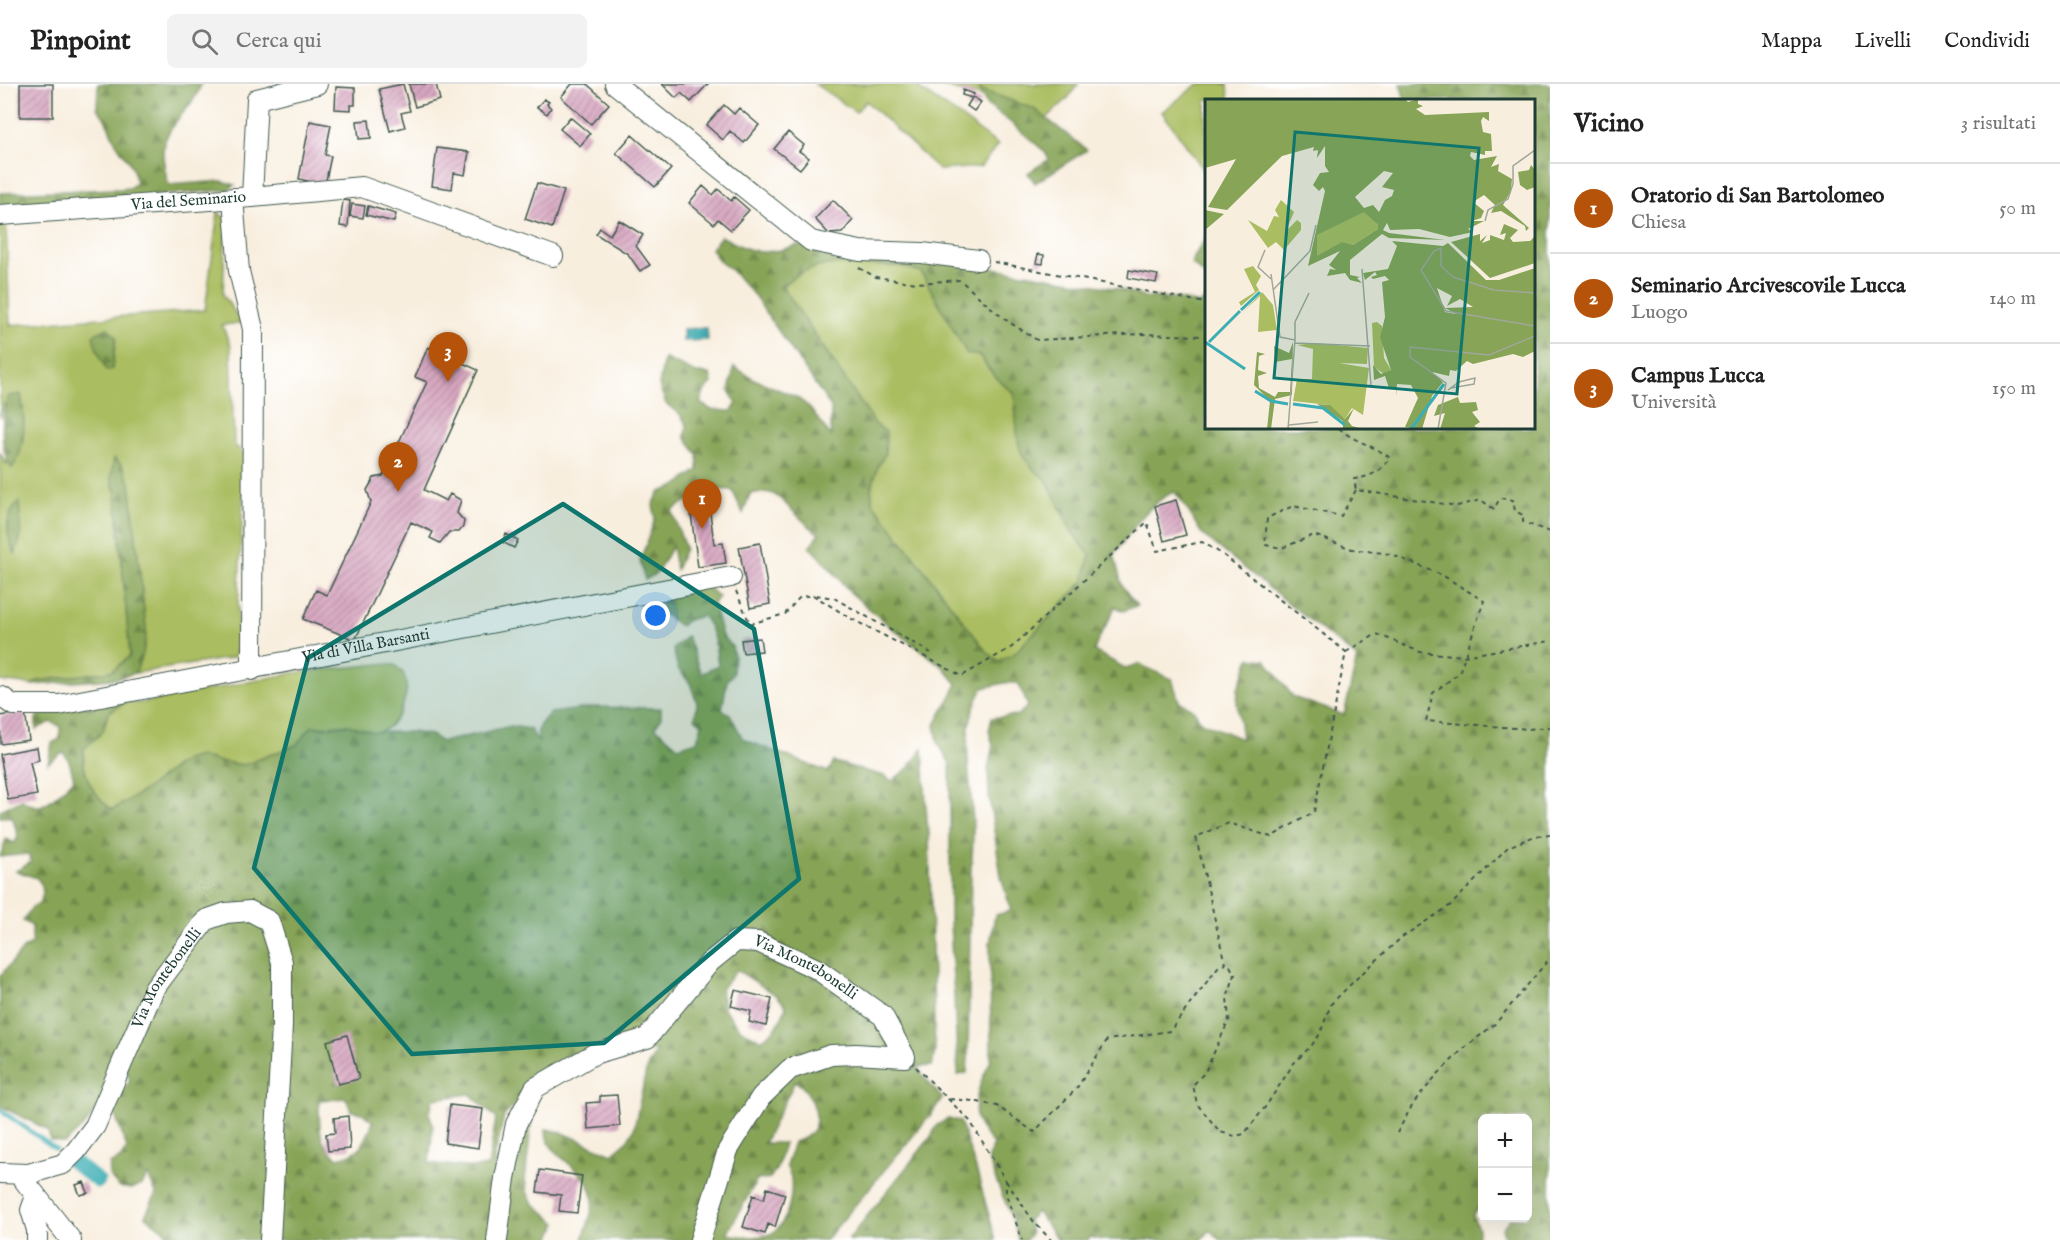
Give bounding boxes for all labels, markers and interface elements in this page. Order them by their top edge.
search box [167,14,587,68]
text: Pinpoint [30,24,131,59]
icon: search [188,25,221,58]
text: Cerca qui [236,27,322,55]
text: Mappa [1761,28,1822,55]
text: Livelli [1855,28,1911,55]
text: Condividi [1944,28,2030,55]
inset map [1205,99,1535,429]
text: Vicino [1574,107,1644,140]
text: 3 risultati [1961,111,2036,136]
text: Oratorio di San Bartolomeo [1631,182,1884,210]
street label: Via del Seminario [129,187,247,216]
text: 1 [1590,196,1597,221]
text: 50 m [1999,196,2036,221]
text: Chiesa [1631,210,1686,235]
text: Seminario Arcivescovile Lucca [1631,272,1906,300]
text: 2 [1589,286,1598,311]
text: 140 m [1989,286,2036,311]
text: Luogo [1631,300,1688,325]
pin: 3 [428,332,468,382]
text: Campus Lucca [1631,362,1764,390]
text: 3 [1590,376,1597,401]
text: 150 m [1992,376,2036,401]
text: Università [1631,390,1716,415]
pin: 2 [378,442,418,492]
pin: 1 [682,480,722,529]
your location [641,601,670,630]
street label: Via di Villa Barsanti [299,625,431,669]
street label: Via Montebonelli [128,924,206,1033]
street label: Via Montebonelli [749,931,861,1005]
map controls [1478,1114,1532,1222]
button: + [1478,1114,1532,1168]
button: − [1478,1168,1532,1222]

